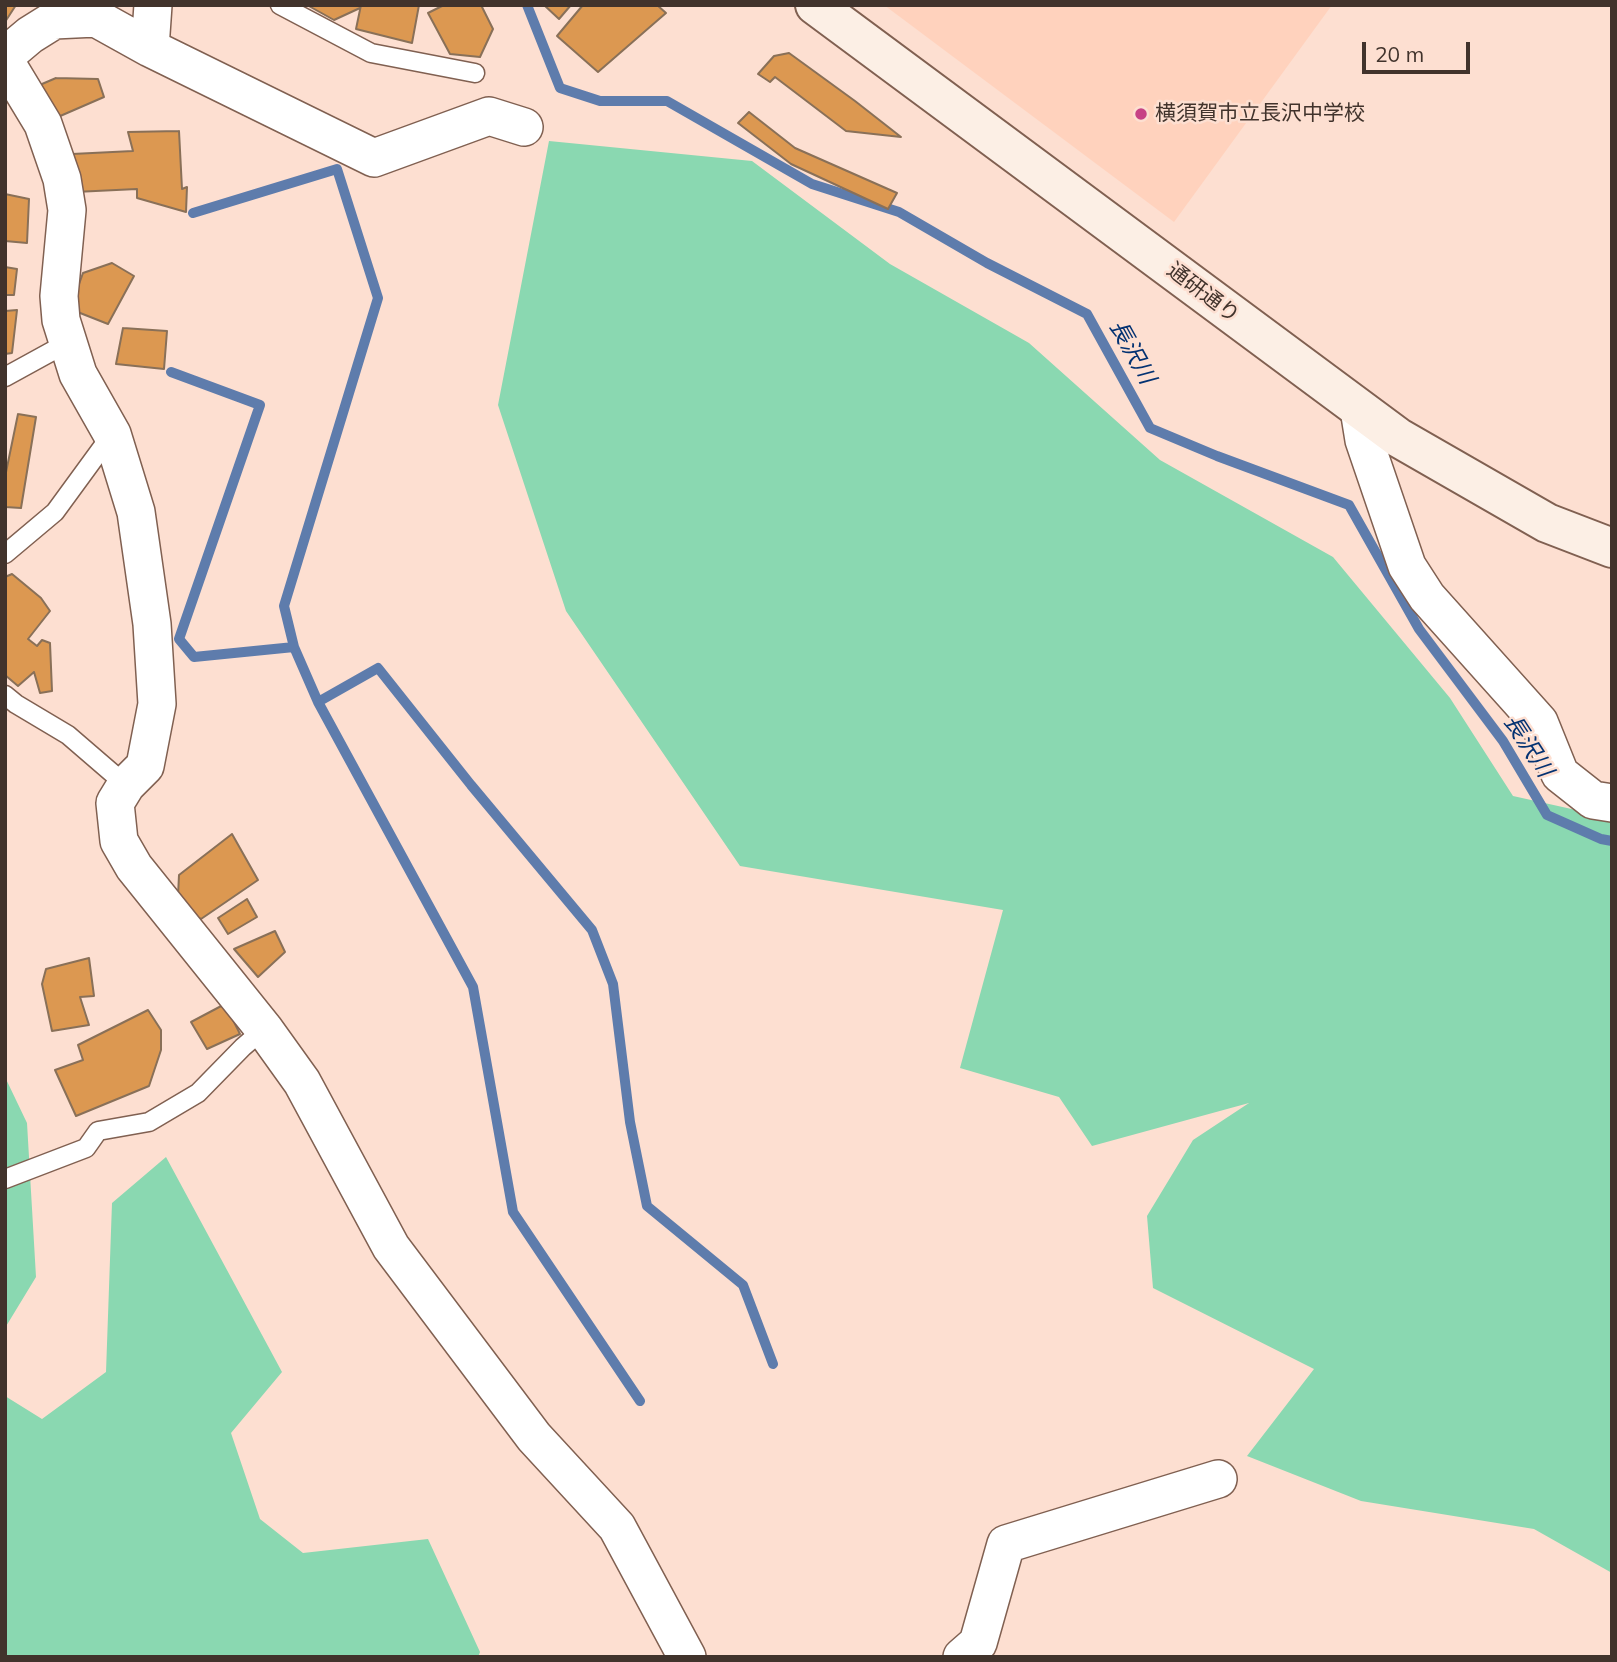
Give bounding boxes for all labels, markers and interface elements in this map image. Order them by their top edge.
scale bar [1365,28,1474,72]
text: 20 m [1375,41,1424,67]
place label: 横須賀市立長沢中学校 [1155,101,1365,127]
marker: 横須賀市立長沢中学校 [1133,106,1149,122]
street label: 通研通り [1162,258,1244,328]
water label: 長沢川 [1103,315,1161,389]
water label: 長沢川 [1498,710,1558,782]

